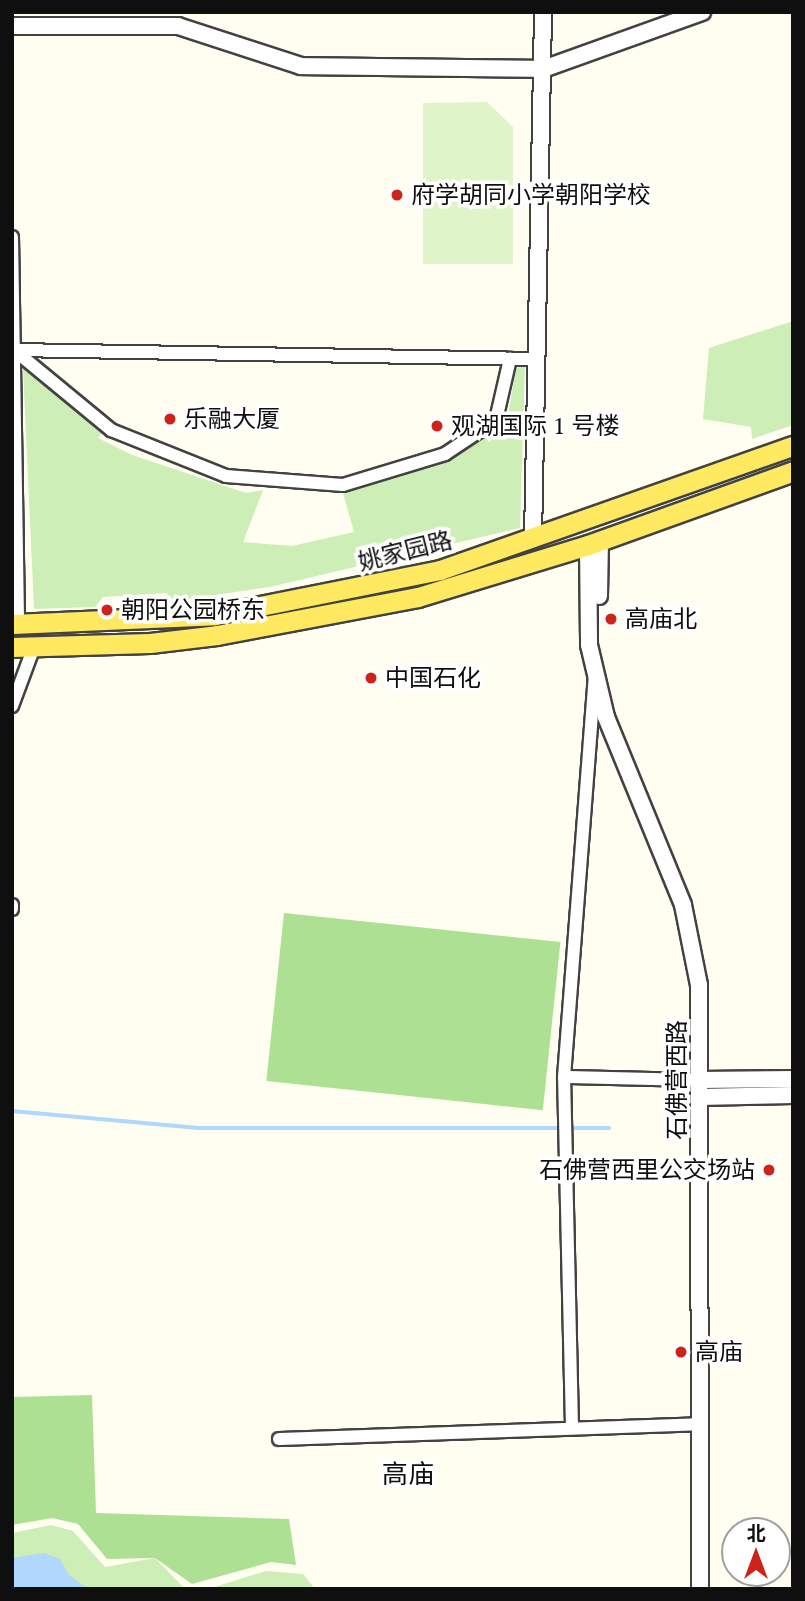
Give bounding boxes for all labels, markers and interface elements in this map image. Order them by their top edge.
place label: 府学胡同小学朝阳学校 [411,181,651,209]
marker: 府学胡同小学朝阳学校 [389,187,405,203]
place label: 乐融大厦 [184,405,280,433]
marker: 乐融大厦 [162,411,178,427]
place label: 观湖国际 1 号楼 [451,412,619,440]
marker: 观湖国际 1 号楼 [429,418,445,434]
street label: 姚家园路 [355,525,455,577]
place label: 朝阳公园桥东 [121,596,265,624]
marker: 朝阳公园桥东 [99,602,115,618]
place label: 高庙北 [625,605,697,633]
marker: 高庙北 [603,611,619,627]
place label: 中国石化 [385,664,481,692]
marker: 中国石化 [363,670,379,686]
street label: 石佛营西路 [663,1020,691,1140]
place label: 石佛营西里公交场站 [539,1156,755,1184]
marker: 石佛营西里公交场站 [761,1162,777,1178]
place label: 高庙 [695,1338,743,1366]
marker: 高庙 [673,1344,689,1360]
district label: 高庙 [382,1458,434,1490]
north arrow [721,1517,791,1587]
text: 北 [746,1520,766,1545]

